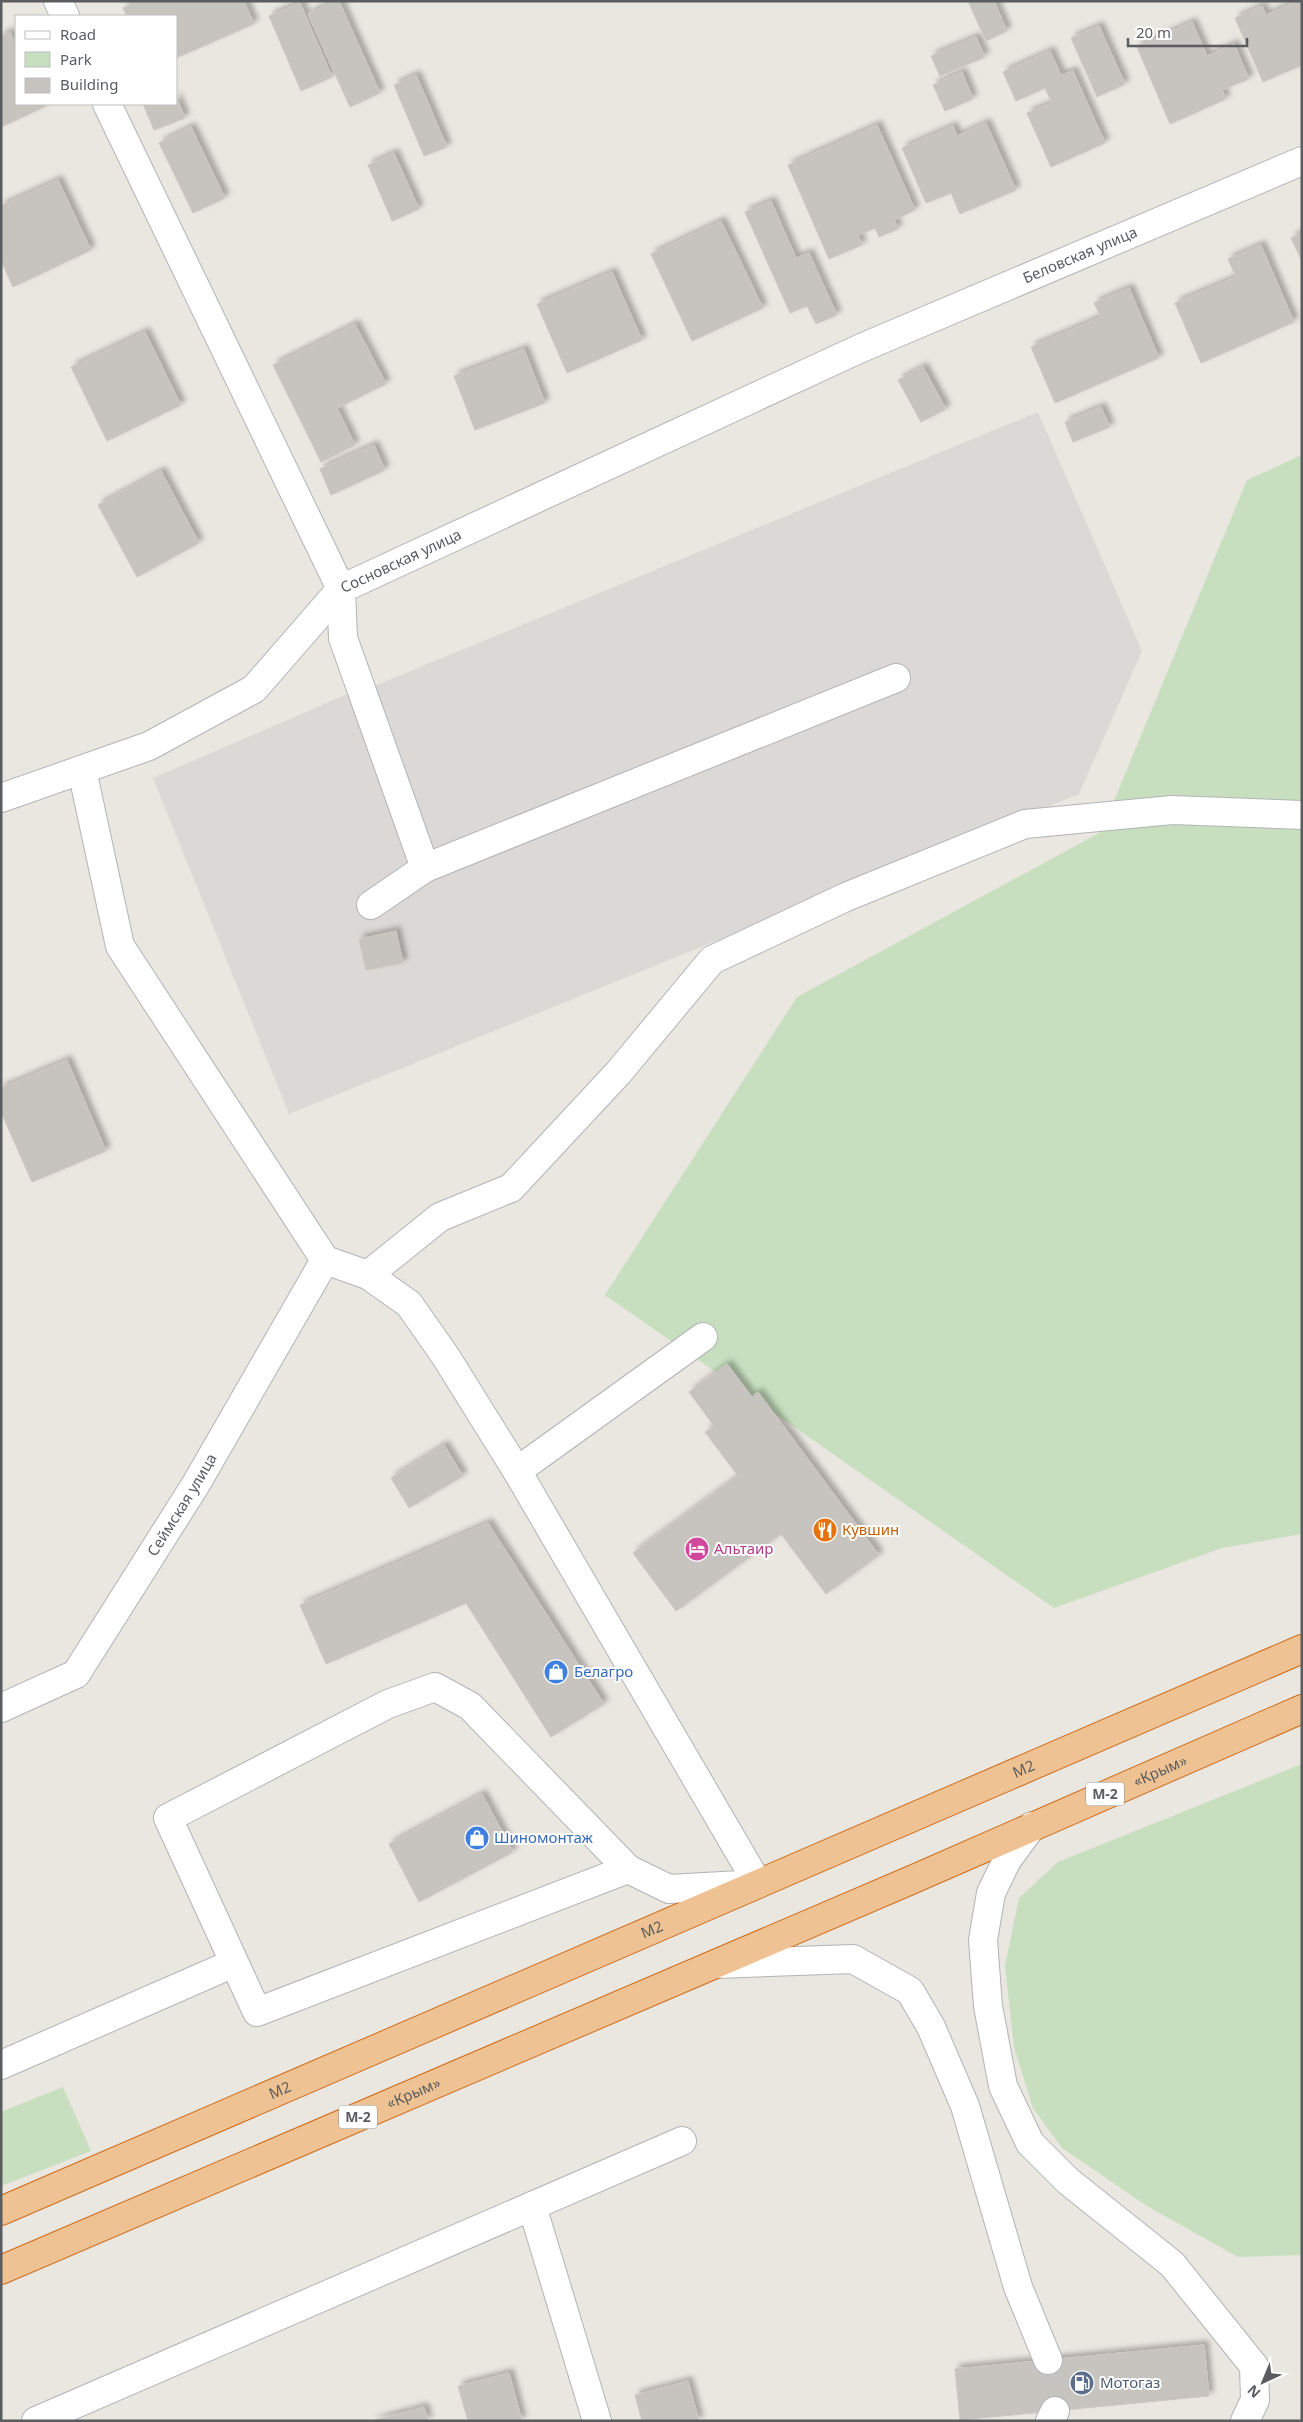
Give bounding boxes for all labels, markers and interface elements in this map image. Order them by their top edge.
legend [15,15,178,105]
scale bar [1128,15,1247,47]
text: 20 m [1136,22,1171,42]
text: Road [60,24,96,44]
text: Park [60,49,92,69]
text: Building [60,74,118,94]
street label: Беловская улица [1020,221,1140,287]
street label: Сосновская улица [337,524,464,597]
street label: Сеймская улица [142,1449,221,1560]
restaurant icon: Кувшин [812,1517,838,1543]
place label: Кувшин [842,1519,899,1539]
hotel icon: Альтаир [684,1536,710,1562]
place label: Альтаир [714,1538,773,1558]
shop icon: Белагро [543,1659,569,1685]
place label: Белагро [574,1661,633,1681]
street label: «Крым» [1130,1749,1190,1791]
street label: М2 [1009,1755,1037,1782]
road number: М-2 [1086,1782,1124,1806]
shop icon: Шиномонтаж [464,1825,490,1851]
place label: Шиномонтаж [494,1827,594,1847]
street label: М2 [637,1915,666,1943]
street label: «Крым» [383,2072,444,2113]
street label: М2 [266,2076,294,2103]
road number: М-2 [339,2106,377,2128]
north arrow [1238,2357,1288,2407]
fuel station icon: Мотогаз [1069,2370,1095,2396]
place label: Мотогаз [1100,2372,1160,2392]
text: N [1243,2381,1264,2403]

